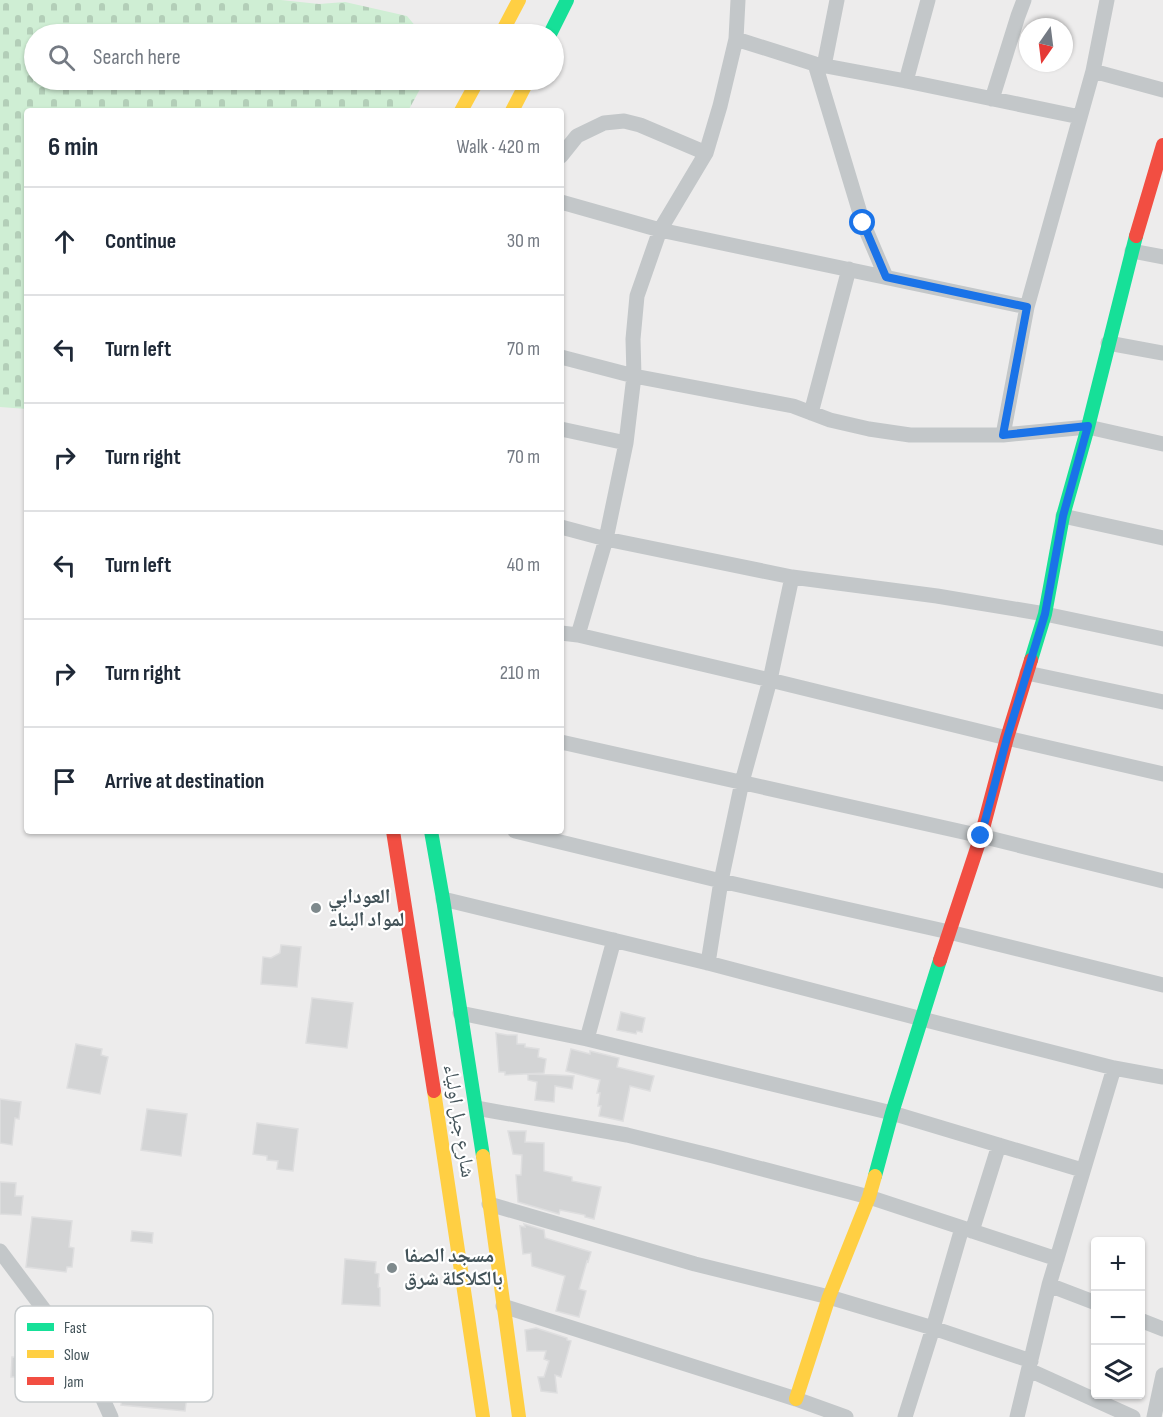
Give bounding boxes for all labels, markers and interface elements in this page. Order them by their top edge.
north arrow [1019,18,1073,72]
search box [24,24,564,90]
icon: search [45,41,78,74]
text: Search here [93,44,180,71]
text: 6 min [48,132,98,163]
text: Walk · 420 m [456,135,540,159]
route start [849,209,875,235]
icon: ahead [48,225,81,258]
text: Continue [105,228,176,255]
text: 30 m [507,229,540,253]
icon: left [48,333,81,366]
text: Turn left [105,336,171,363]
text: 70 m [507,337,540,361]
icon: right [48,441,81,474]
text: Turn right [105,444,181,471]
text: 70 m [507,445,540,469]
icon: left [48,549,81,582]
text: Turn left [105,552,171,579]
text: 40 m [507,553,540,577]
icon: right [48,657,81,690]
text: Turn right [105,660,181,687]
text: 210 m [500,661,540,685]
icon: arrive [48,765,81,798]
text: Arrive at destination [105,768,264,795]
route end [967,822,993,848]
place label: العودابي لمواد البناء [328,885,404,932]
marker: العودابي لمواد البناء [309,901,323,915]
street label: شارع جبل اولياء [438,1063,480,1179]
map controls [1091,1237,1145,1399]
button: + [1091,1237,1145,1291]
place label: مسجد الصفا بالكلاكلة شرق [404,1244,503,1291]
marker: مسجد الصفا بالكلاكلة شرق [385,1261,399,1275]
button: − [1091,1291,1145,1345]
legend [15,1306,213,1402]
text: Fast [64,1319,87,1338]
button: layers [1091,1345,1145,1399]
text: Slow [64,1346,89,1365]
text: Jam [63,1373,84,1392]

